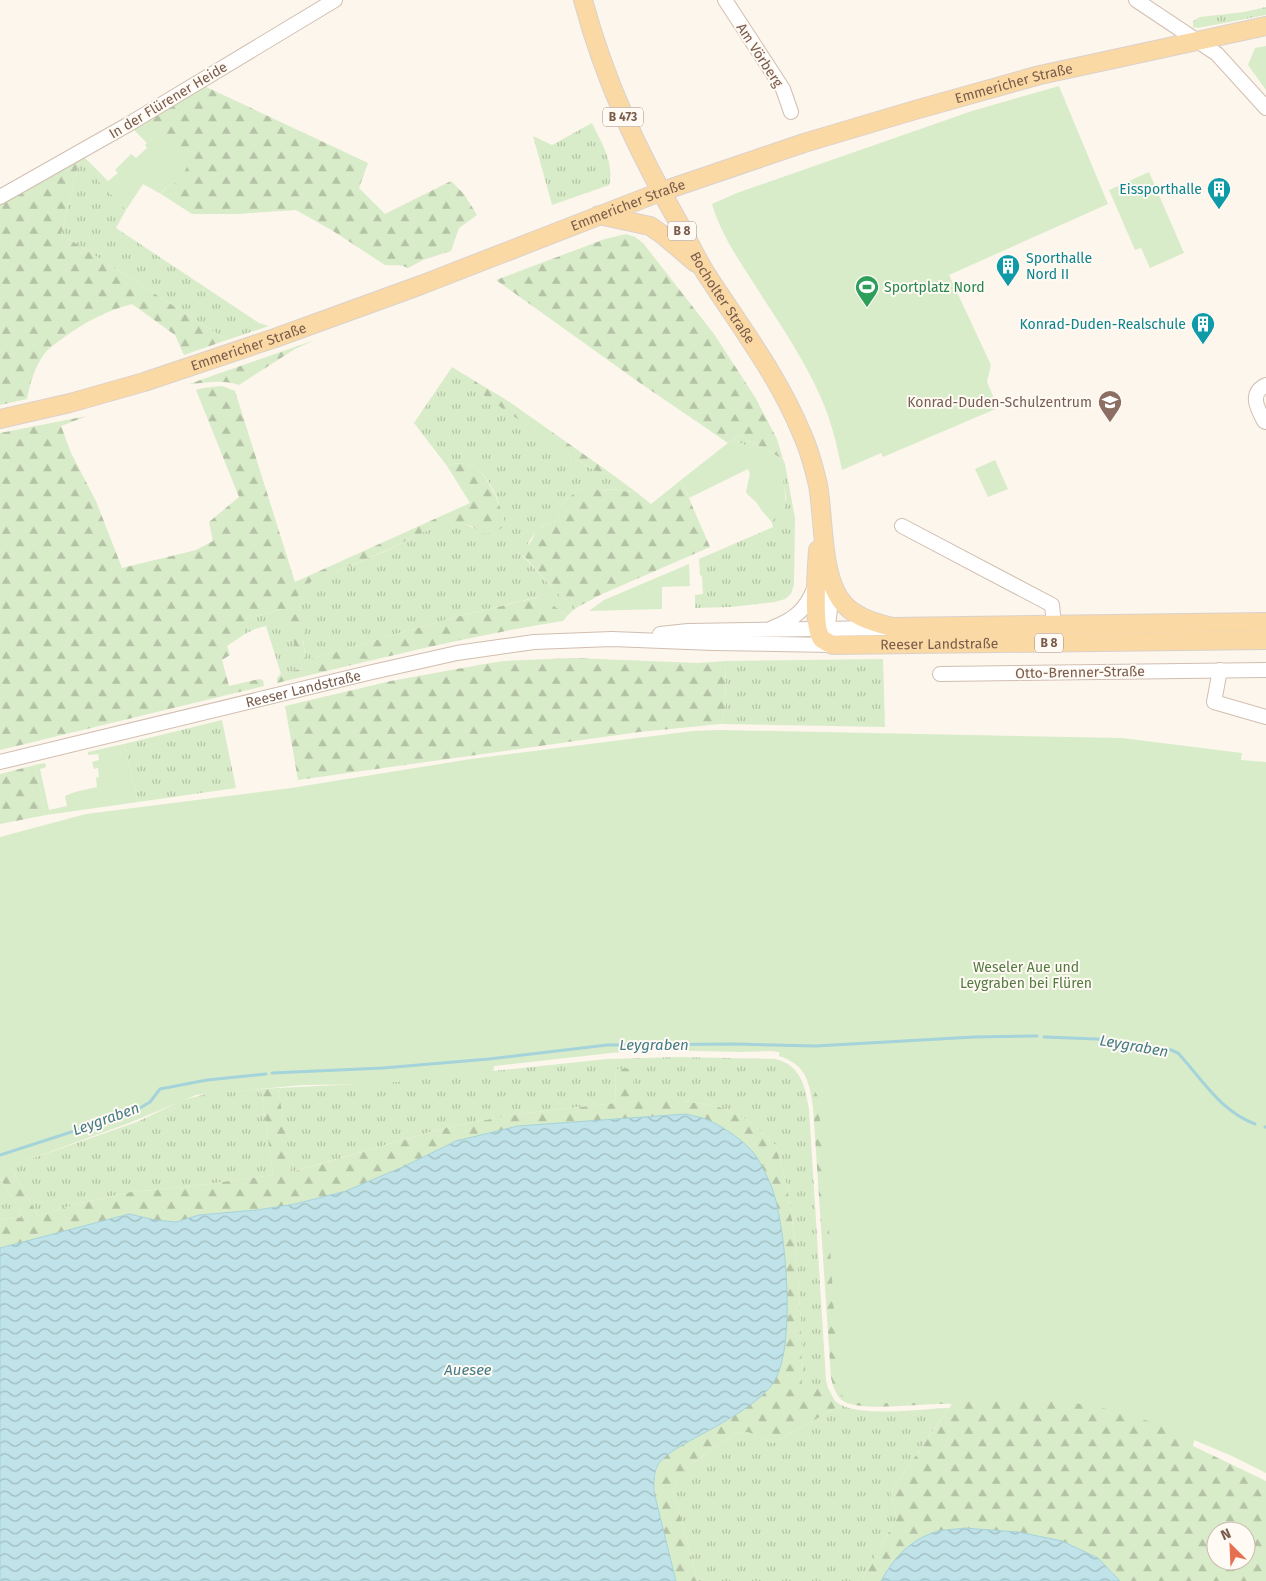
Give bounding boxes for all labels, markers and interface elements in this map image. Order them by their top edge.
street label: Am Vörberg [733,20,787,91]
street label: In der Flürener Heide [106,58,230,142]
street label: Emmericher Straße [953,60,1074,107]
road number: B 473 [603,108,643,126]
street label: Emmericher Straße [568,176,687,235]
building icon: Eissporthalle [1206,176,1232,210]
place label: Eissporthalle [1119,181,1202,198]
road number: B 8 [668,222,696,240]
street label: Bocholter Straße [686,249,758,347]
place label: Sporthalle Nord II [1026,250,1092,283]
building icon: Sporthalle Nord II [995,253,1021,287]
sports icon: Sportplatz Nord [854,274,880,308]
place label: Sportplatz Nord [884,279,985,296]
building icon: Konrad-Duden-Realschule [1190,311,1216,345]
place label: Konrad-Duden-Realschule [1019,316,1186,333]
street label: Emmericher Straße [189,319,309,375]
school or university icon: Konrad-Duden-Schulzentrum [1097,389,1123,423]
place label: Konrad-Duden-Schulzentrum [907,394,1092,411]
road number: B 8 [1035,634,1063,652]
street label: Reeser Landstraße [880,635,998,653]
street label: Otto-Brenner-Straße [1015,663,1145,682]
street label: Reeser Landstraße [244,667,363,711]
park label: Weseler Aue und Leygraben bei Flüren [960,959,1092,992]
water label: Leygraben [1098,1031,1170,1061]
water label: Leygraben [619,1036,689,1054]
water label: Leygraben [70,1099,142,1139]
water label: Auesee [443,1361,492,1379]
north arrow [1206,1521,1256,1571]
text: N [1218,1525,1234,1544]

